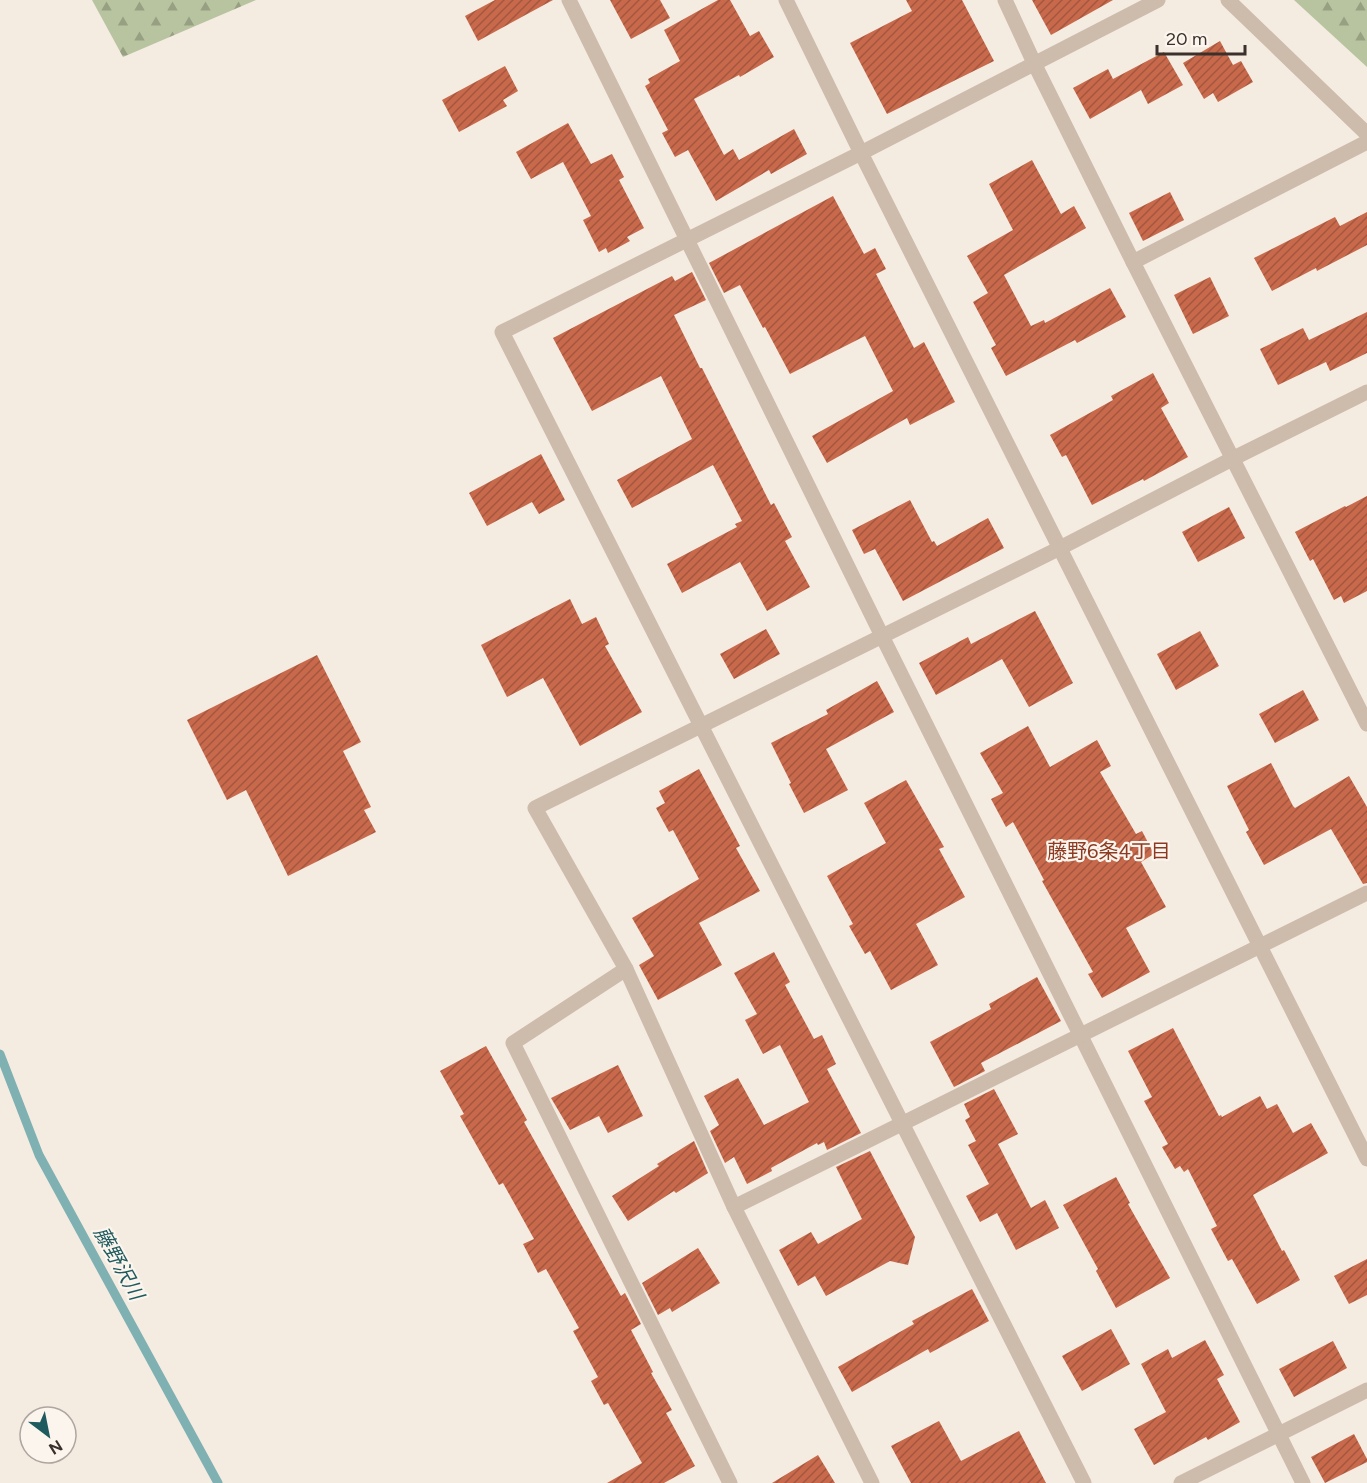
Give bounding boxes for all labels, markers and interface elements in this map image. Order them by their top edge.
scale bar [1157,18,1246,56]
text: 20 m [1166,28,1207,50]
district label: 藤野6条4丁目 [1047,839,1171,863]
water label: 藤野沢川 [89,1222,150,1306]
north arrow [18,1405,78,1465]
text: N [45,1436,66,1459]

